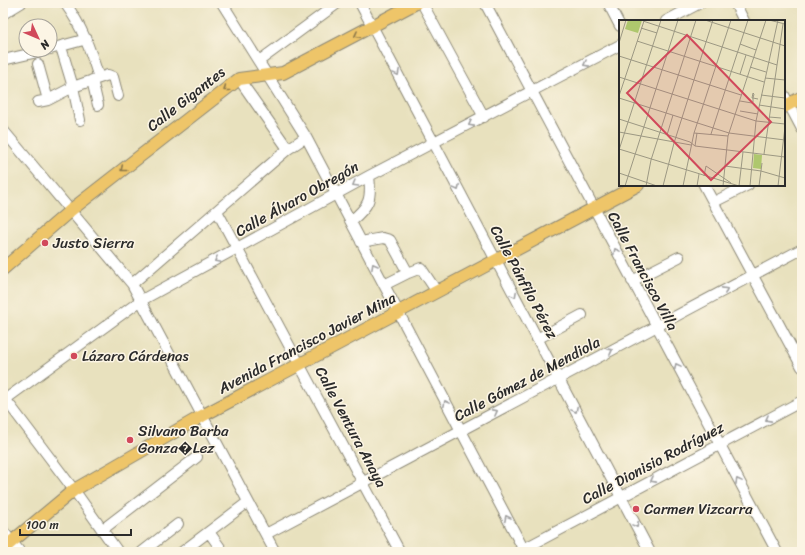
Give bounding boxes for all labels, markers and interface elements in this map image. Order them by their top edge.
north arrow [18,18,58,58]
inset map [619,20,785,186]
one-way arrow [353,30,361,37]
text: N [35,35,55,54]
street label: Calle Gigantes [141,59,232,138]
one-way arrow [582,59,590,66]
one-way arrow [392,69,400,76]
one-way arrow [223,84,230,91]
one-way arrow [467,119,475,127]
street label: Calle Álvaro Obregón [230,154,364,244]
one-way arrow [121,164,128,171]
one-way arrow [352,180,359,187]
one-way arrow [453,184,460,192]
street label: Calle Francisco Villa [601,207,686,336]
street label: Calle Pánfilo Pérez [483,220,566,345]
place label: Justo Sierra [52,230,135,256]
marker: Justo Sierra [40,238,50,248]
one-way arrow [613,248,621,255]
one-way arrow [214,255,221,263]
one-way arrow [371,263,379,270]
street label: Avenida Francisco Javier Mina [212,285,401,402]
one-way arrow [721,287,728,295]
one-way arrow [509,291,517,299]
street label: Calle Gómez de Mendiola [449,329,605,429]
place label: Lázaro Cárdenas [82,343,190,369]
one-way arrow [606,349,613,356]
marker: Lázaro Cárdenas [69,351,79,361]
street label: Calle Ventura Anaya [308,362,394,493]
one-way arrow [674,363,682,370]
one-way arrow [443,399,451,407]
one-way arrow [570,406,578,413]
one-way arrow [491,410,499,417]
street label: Calle Dionisio Rodríguez [577,414,730,512]
one-way arrow [764,415,772,422]
place label: Silvano Barba Gonza�Lez [138,418,229,461]
marker: Silvano Barba Gonza�Lez [125,435,135,445]
one-way arrow [650,476,657,483]
one-way arrow [736,478,743,485]
place label: Carmen Vizcarra [644,496,753,522]
marker: Carmen Vizcarra [631,504,641,514]
scale bar [20,511,131,537]
text: 100 m [26,514,59,536]
one-way arrow [504,514,511,522]
one-way arrow [631,521,639,528]

